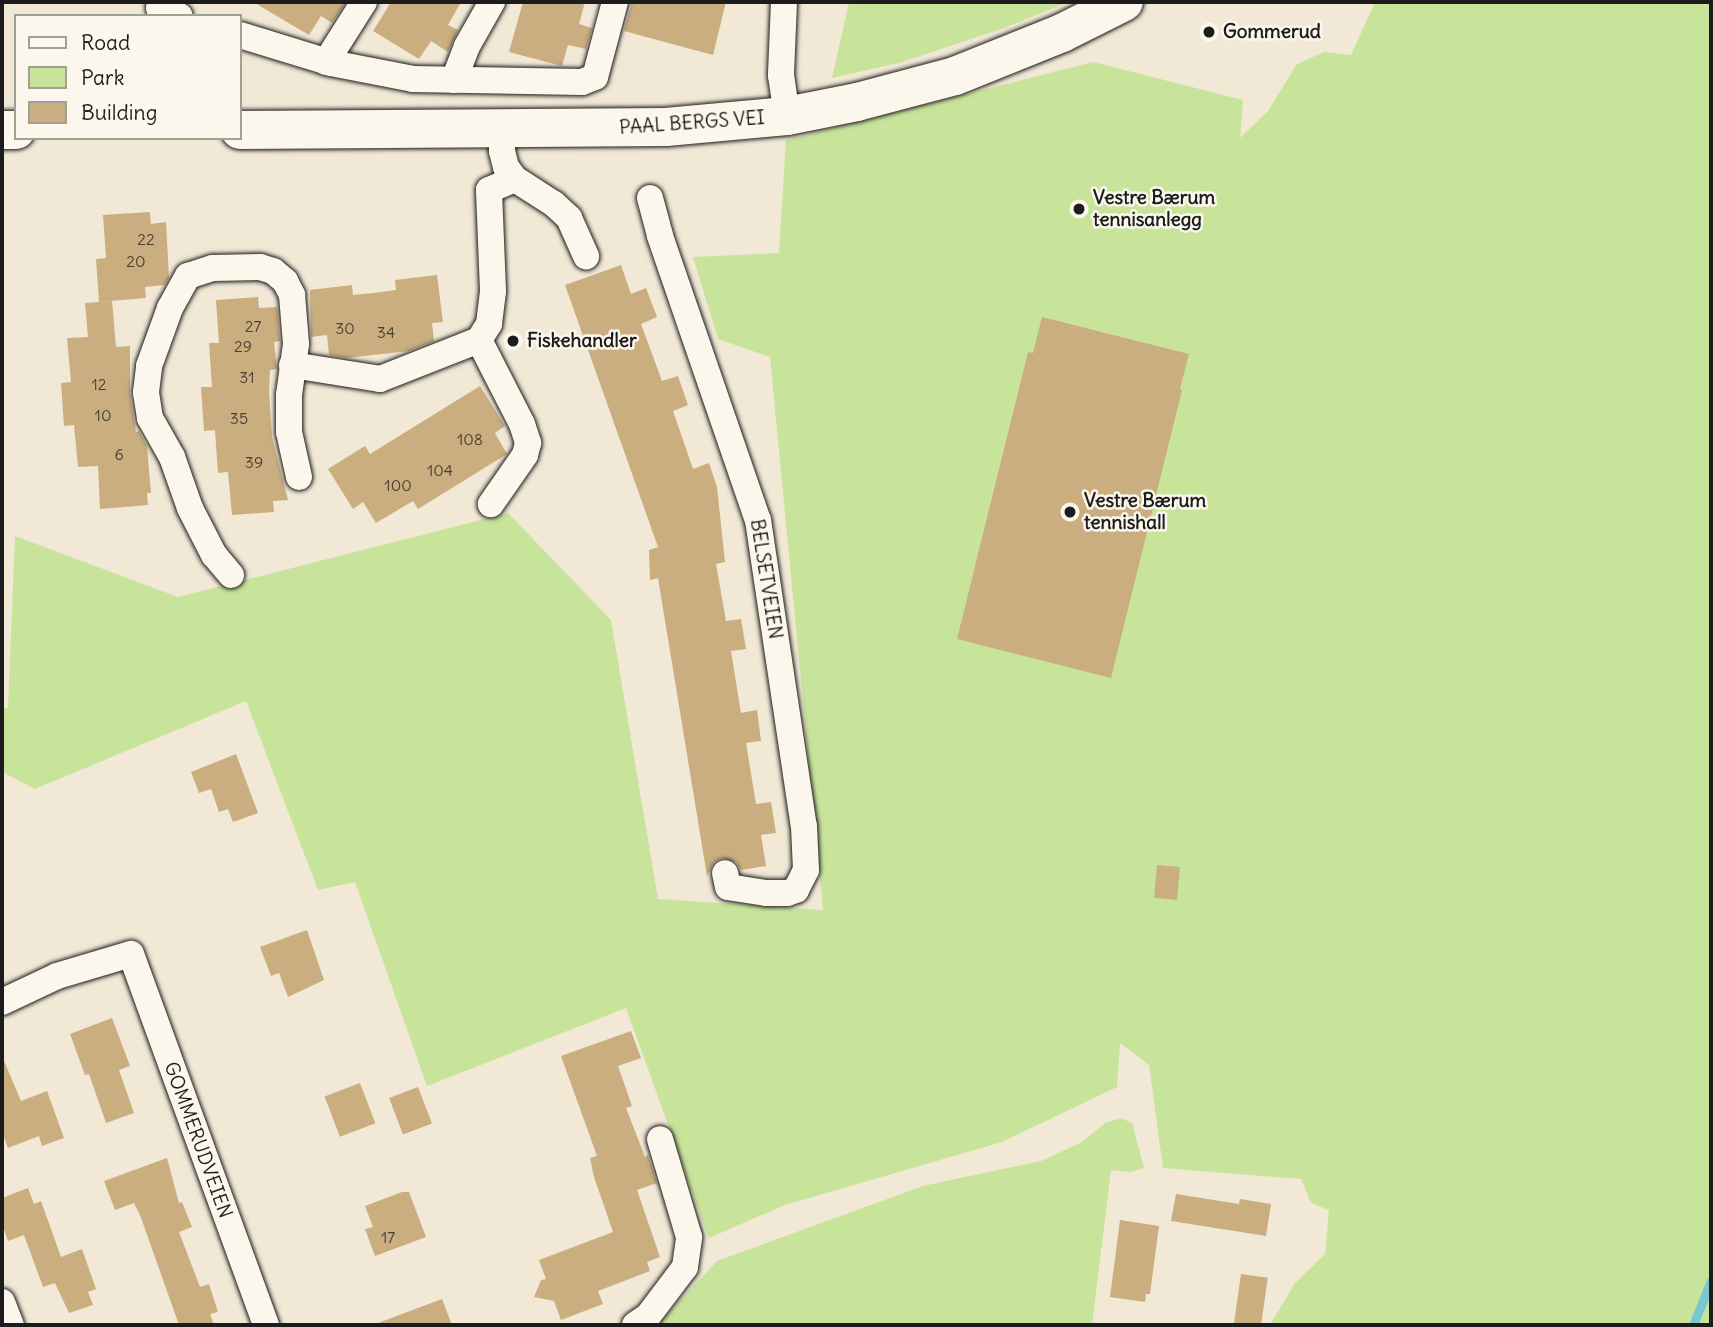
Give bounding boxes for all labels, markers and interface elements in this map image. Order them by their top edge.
legend [14,14,242,140]
place label: Gommerud [1223,21,1321,43]
marker: Gommerud [1201,24,1217,40]
text: Road [81,29,130,56]
text: Park [81,64,124,91]
text: Building [81,99,157,126]
street label: PAAL BERGS VEI [618,107,766,139]
place label: Vestre Bærum tennisanlegg [1093,187,1215,231]
marker: Vestre Bærum tennisanlegg [1071,201,1087,217]
house number: 22 [137,229,155,249]
house number: 20 [126,251,146,271]
house number: 27 [245,316,261,336]
house number: 30 [335,318,355,338]
house number: 34 [377,322,395,342]
place label: Fiskehandler [527,330,637,352]
marker: Fiskehandler [505,333,521,349]
house number: 29 [234,336,252,356]
house number: 31 [239,367,255,387]
house number: 12 [91,374,107,394]
house number: 10 [95,405,111,425]
house number: 35 [230,408,248,428]
house number: 108 [457,429,483,449]
house number: 6 [114,444,124,464]
house number: 39 [245,452,263,472]
house number: 104 [427,460,453,480]
house number: 100 [384,475,412,495]
place label: Vestre Bærum tennishall [1084,490,1206,534]
marker: Vestre Bærum tennishall [1062,504,1078,520]
street label: BELSETVEIEN [745,517,787,641]
street label: GOMMERUDVEIEN [159,1059,237,1221]
house number: 17 [381,1227,395,1247]

